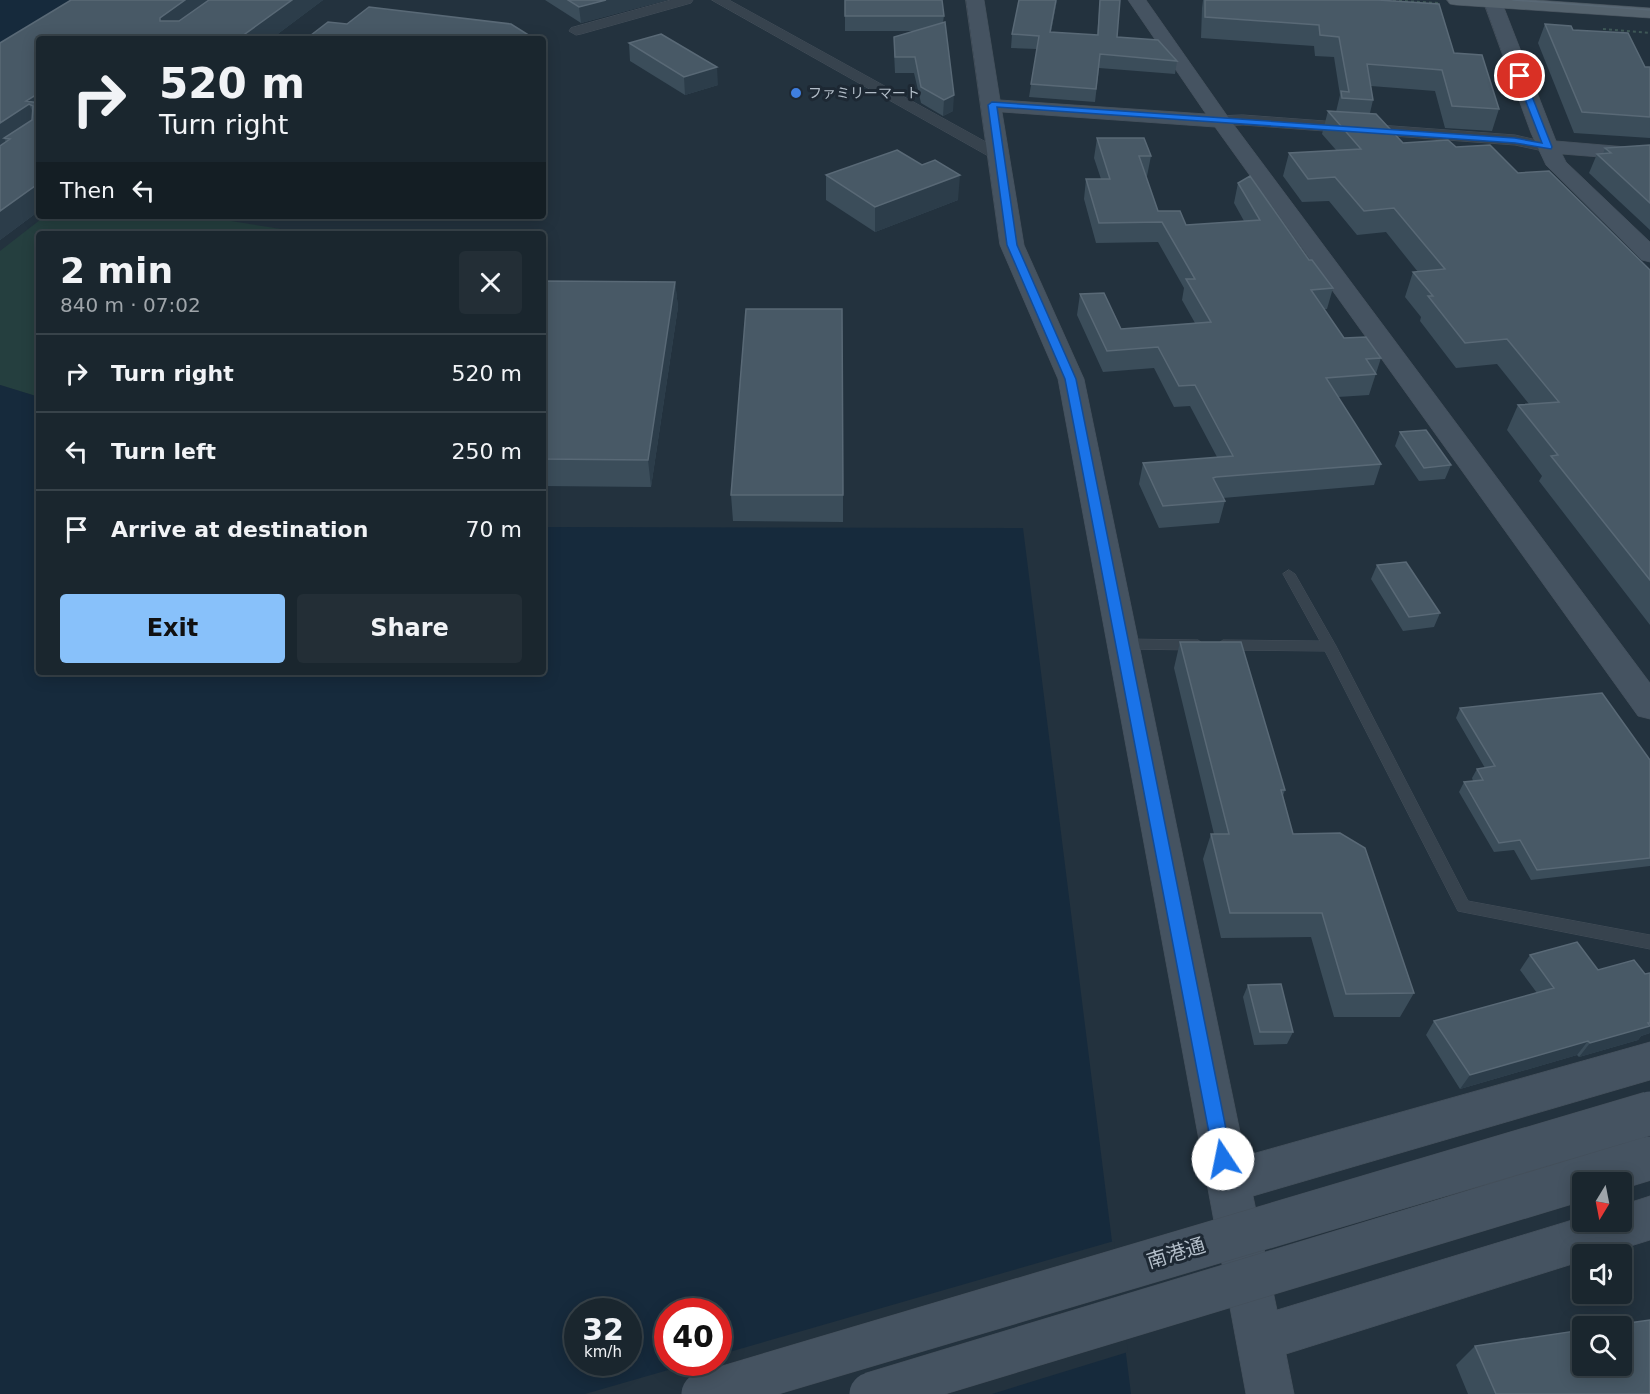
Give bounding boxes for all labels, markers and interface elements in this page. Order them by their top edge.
pin [1494,50,1545,101]
text: 520 m [159,59,305,108]
icon: arrive [1503,59,1536,92]
icon: right [60,60,138,138]
place label: ファミリーマート [808,85,920,101]
marker: ファミリーマート [789,86,803,100]
text: Turn right [159,109,288,140]
icon: left [127,174,160,207]
text: Then [60,178,115,203]
text: 2 min [60,250,173,291]
button: close [459,251,522,314]
text: 840 m · 07:02 [60,293,201,317]
icon: right [60,357,93,390]
text: Turn right [111,361,234,386]
text: 520 m [452,361,522,386]
icon: left [60,435,93,468]
text: Turn left [111,439,216,464]
text: 250 m [452,439,522,464]
icon: arrive [60,513,93,546]
text: Arrive at destination [111,517,368,542]
text: 70 m [466,517,522,542]
button: Exit [60,594,285,663]
button: Share [297,594,522,663]
position arrow [1191,1127,1255,1191]
north arrow [1572,1172,1632,1232]
map controls [1572,1172,1632,1376]
street label: 南港通 [1144,1233,1208,1273]
button: sound [1572,1244,1632,1304]
speed limit sign: 40 [654,1298,732,1376]
text: 32 [582,1312,624,1347]
button: search [1572,1316,1632,1376]
text: km/h [584,1343,622,1361]

